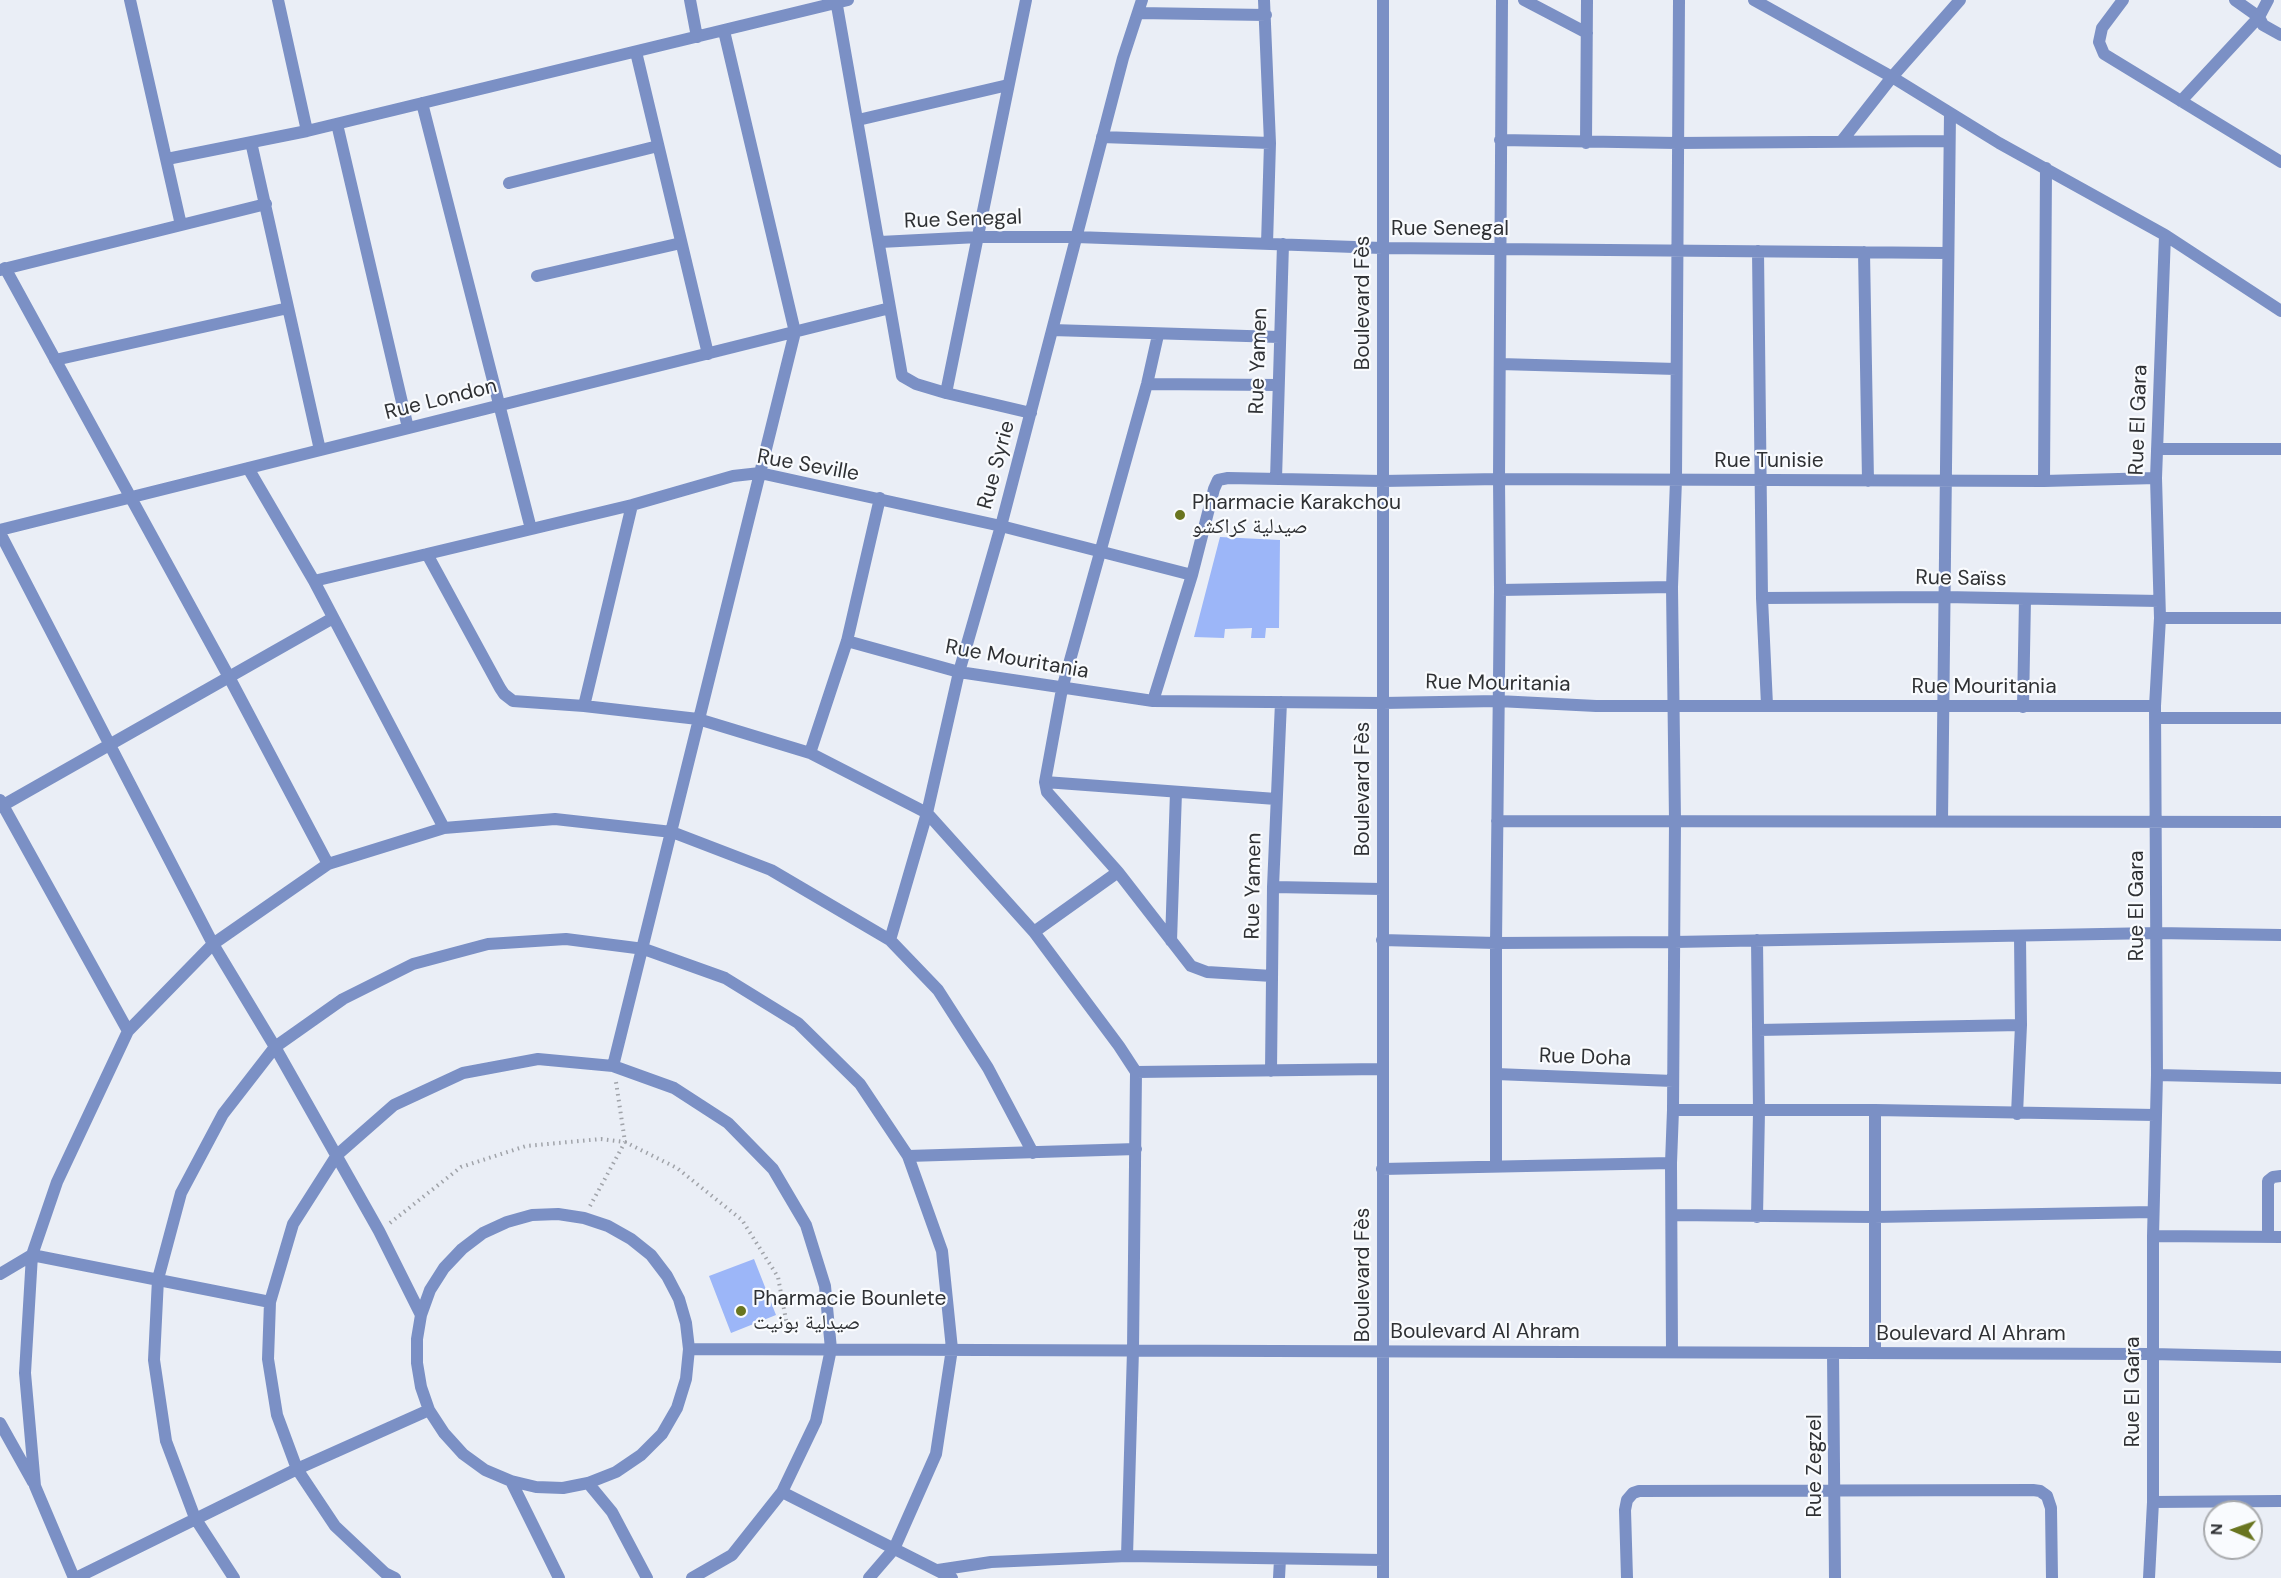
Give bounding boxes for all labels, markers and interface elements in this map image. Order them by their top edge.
street label: Rue Senegal [904,205,1022,235]
street label: Rue Senegal [1391,216,1509,242]
street label: Boulevard Fès [1350,236,1376,370]
street label: Rue Yamen [1245,307,1273,415]
street label: Rue El Gara [2124,364,2154,476]
street label: Rue London [382,374,500,426]
street label: Rue Syrie [973,418,1021,512]
street label: Rue Seville [755,445,861,487]
street label: Rue Tunisie [1714,448,1824,474]
place label: Pharmacie Karakchou صيدلية كراكشو [1192,490,1401,540]
marker: Pharmacie Karakchou صيدلية كراكشو [1173,508,1187,522]
street label: Rue Saïss [1915,566,2007,592]
street label: Rue Mouritania [943,635,1091,685]
street label: Rue Mouritania [1425,670,1571,698]
street label: Rue Mouritania [1911,674,2057,700]
street label: Boulevard Fès [1350,722,1376,856]
street label: Rue Yamen [1240,832,1268,940]
street label: Rue El Gara [2124,851,2150,961]
street label: Rue Doha [1538,1044,1632,1072]
street label: Boulevard Fès [1350,1208,1376,1342]
place label: Pharmacie Bounlete صيدلية بونيت [753,1286,946,1336]
marker: Pharmacie Bounlete صيدلية بونيت [734,1304,748,1318]
street label: Boulevard Al Ahram [1390,1319,1580,1345]
street label: Boulevard Al Ahram [1876,1321,2066,1347]
street label: Rue El Gara [2120,1337,2146,1447]
street label: Rue Zegzel [1802,1414,1828,1518]
north arrow [2203,1500,2263,1560]
text: N [2206,1523,2227,1536]

